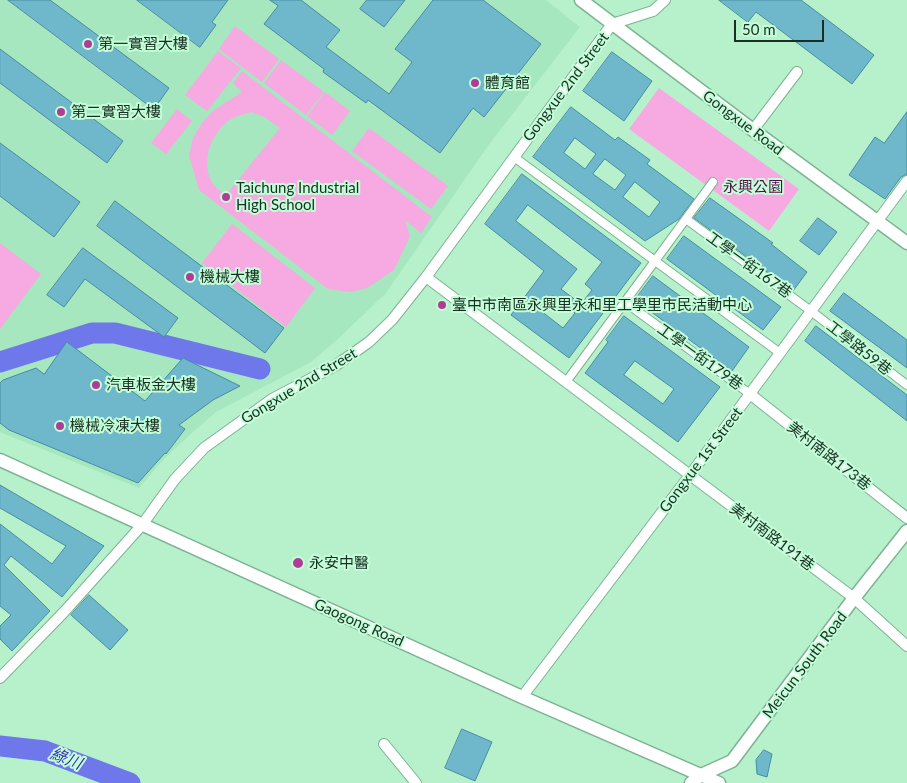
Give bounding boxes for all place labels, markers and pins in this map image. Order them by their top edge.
place label: 第一實習大樓 [98,35,188,53]
marker: 第一實習大樓 [82,38,94,50]
place label: 體育館 [485,74,530,92]
marker: 體育館 [469,77,481,89]
place label: 第二實習大樓 [71,103,161,121]
marker: 第二實習大樓 [55,106,67,118]
place label: Taichung Industrial High School [236,179,359,214]
marker: Taichung Industrial High School [220,191,232,203]
place label: 機械大樓 [200,268,260,286]
marker: 機械大樓 [184,271,196,283]
place label: 臺中市南區永興里永和里工學里市民活動中心 [452,296,752,314]
marker: 臺中市南區永興里永和里工學里市民活動中心 [436,299,448,311]
place label: 汽車板金大樓 [106,376,196,394]
marker: 汽車板金大樓 [90,379,102,391]
place label: 機械冷凍大樓 [70,417,160,435]
marker: 機械冷凍大樓 [54,420,66,432]
place label: 永安中醫 [309,554,369,572]
marker: 永安中醫 [291,556,305,570]

